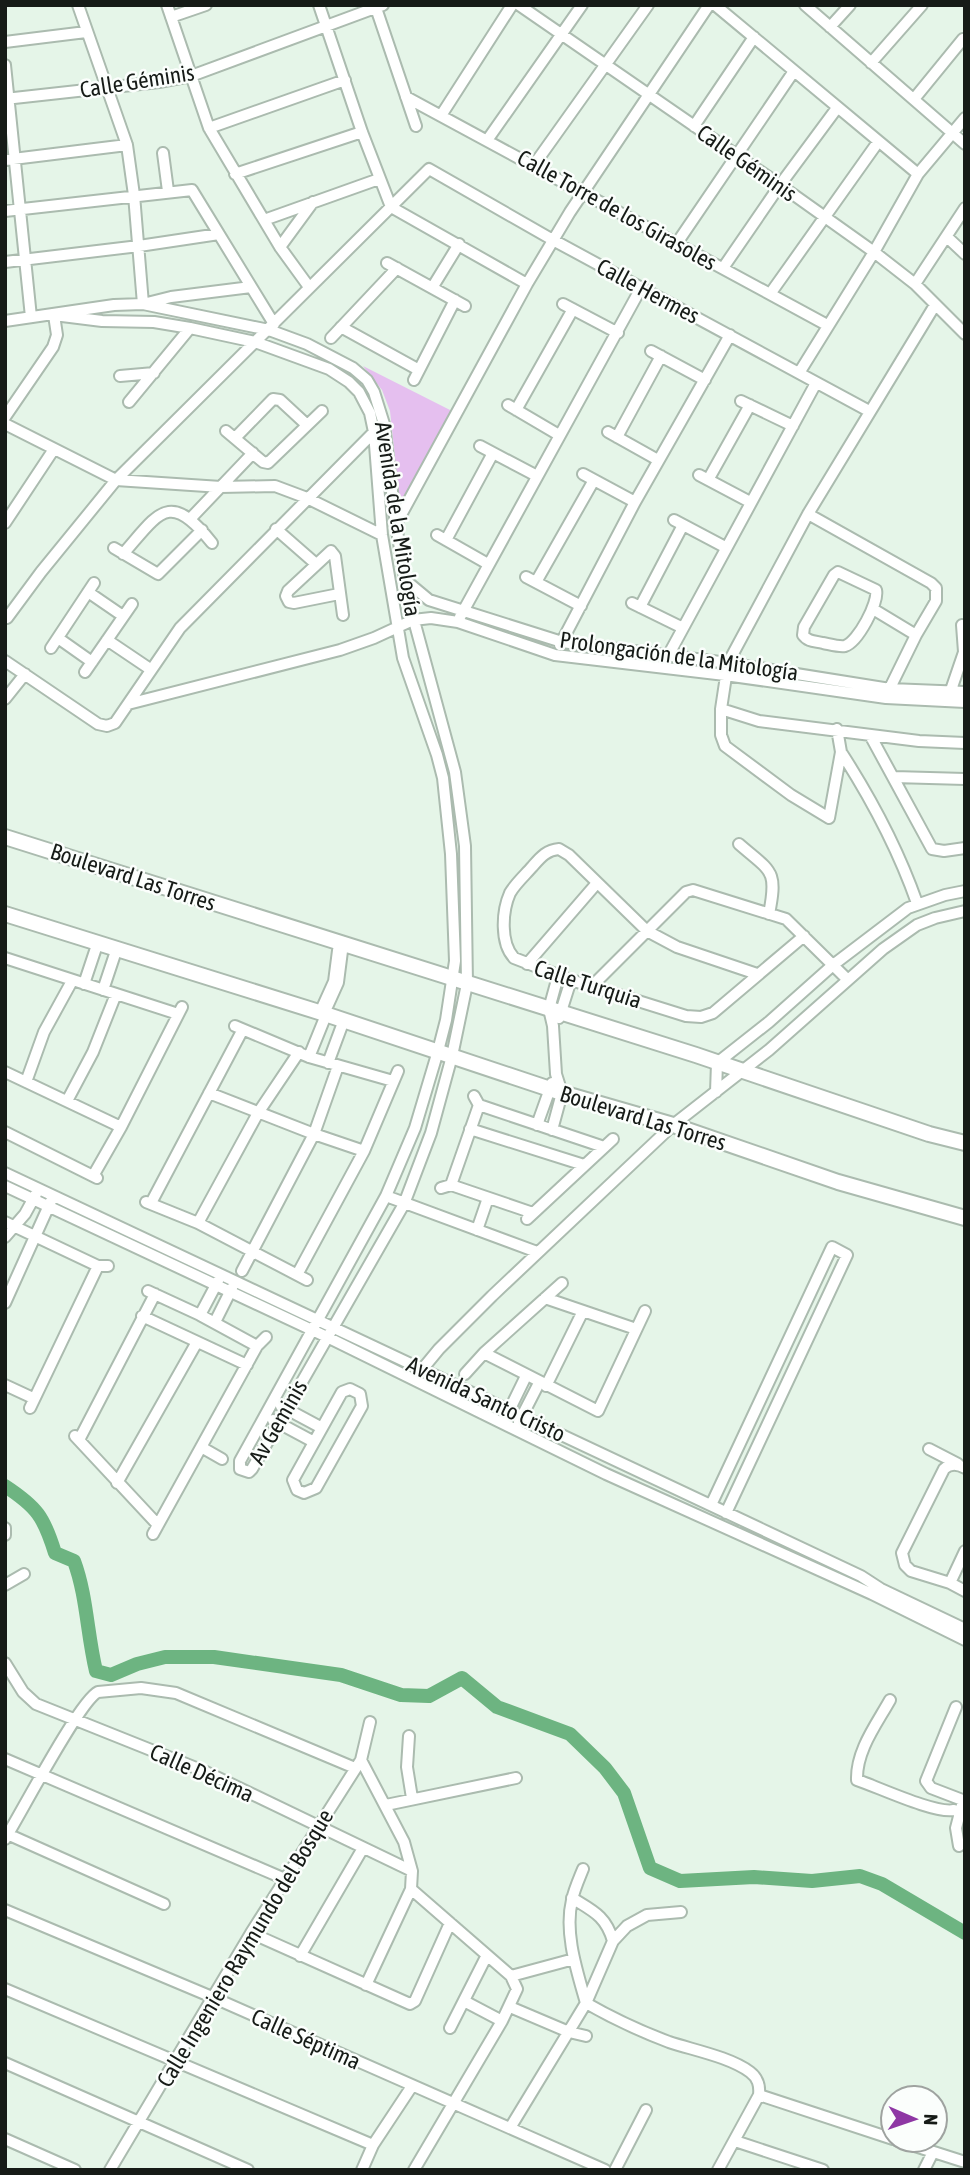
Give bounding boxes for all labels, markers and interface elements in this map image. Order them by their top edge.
street label: Calle Géminis [78,59,196,103]
street label: Calle Géminis [692,119,802,207]
street label: Calle Torre de los Girasoles [513,144,721,276]
street label: Calle Hermes [592,253,704,329]
street label: Avenida de la Mitología [370,420,426,618]
street label: Prolongación de la Mitología [558,626,800,686]
street label: Boulevard Las Torres [47,838,219,916]
street label: Calle Turquia [531,954,645,1014]
street label: Boulevard Las Torres [557,1080,729,1156]
street label: Avenida Santo Cristo [403,1351,569,1447]
street label: Av Geminis [244,1375,312,1469]
street label: Calle Décima [146,1739,258,1807]
street label: Calle Ingeniero Raymundo del Bosque [152,1804,338,2092]
street label: Calle Séptima [247,2003,365,2075]
north arrow [879,2084,949,2154]
text: N [920,2114,942,2126]

